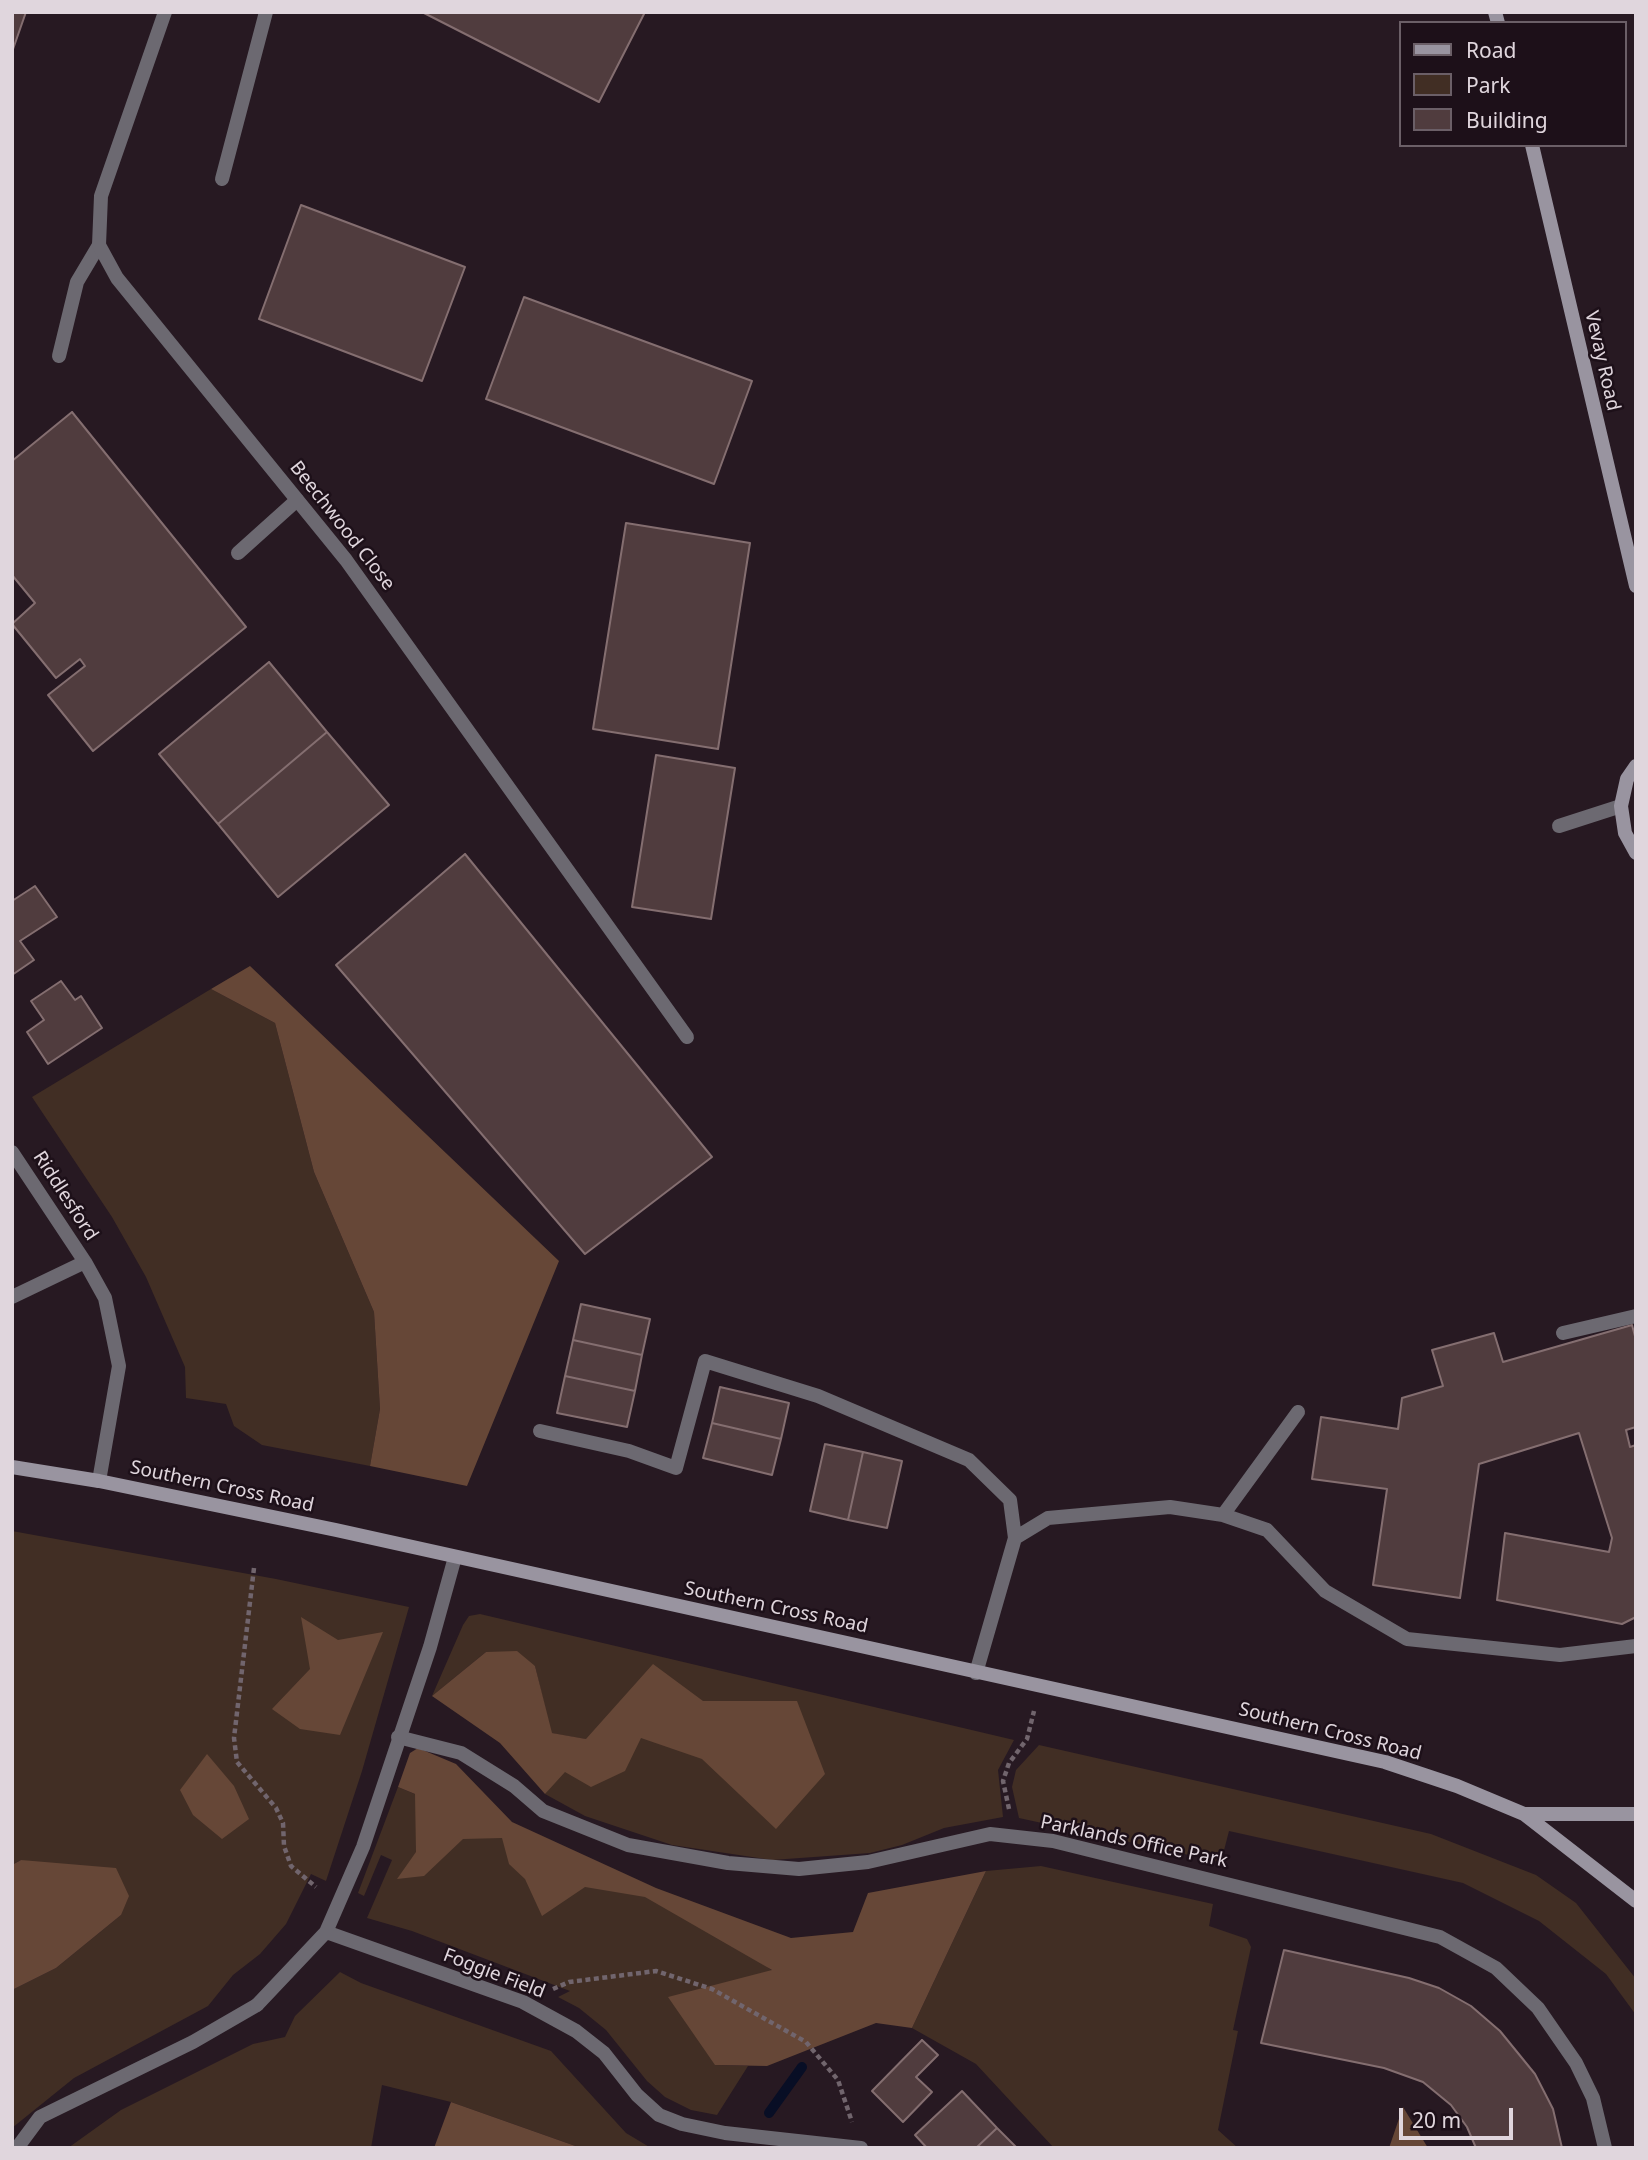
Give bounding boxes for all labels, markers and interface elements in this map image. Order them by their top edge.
legend [1400,21,1627,147]
text: Road [1466,36,1516,64]
text: Park [1466,71,1510,99]
text: Building [1466,106,1548,134]
street label: Vevay Road [1579,309,1625,413]
street label: Beechwood Close [285,457,399,595]
street label: Riddlesford [28,1147,102,1245]
street label: Southern Cross Road [128,1456,316,1518]
street label: Southern Cross Road [682,1577,870,1639]
street label: Southern Cross Road [1236,1698,1424,1766]
street label: Parklands Office Park [1038,1811,1230,1873]
street label: Foggie Field [440,1944,548,2004]
scale bar [1403,2094,1517,2138]
text: 20 m [1412,2106,1461,2134]

